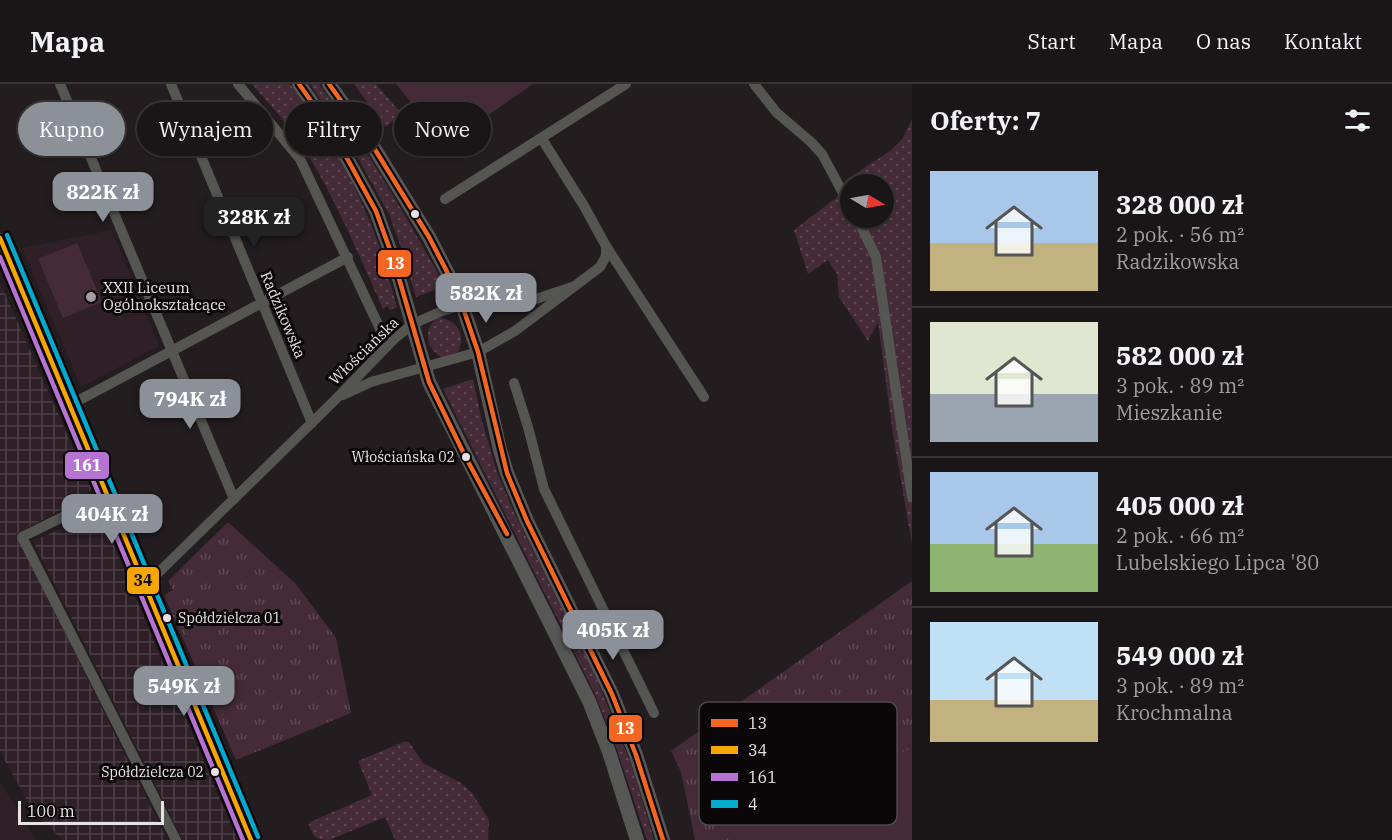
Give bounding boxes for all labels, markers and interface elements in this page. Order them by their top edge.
text: Mapa [30,23,105,60]
text: Start [1028,27,1076,55]
text: Mapa [1109,27,1163,55]
text: O nas [1196,27,1251,55]
text: Kontakt [1284,27,1362,55]
chip: Kupno [18,102,125,156]
chip: Wynajem [137,102,273,156]
chip: Filtry [285,102,382,156]
chip: Nowe [394,102,491,156]
text: Oferty: 7 [930,103,1041,137]
icon: filters [1341,104,1374,137]
pin: 822K zł [48,172,158,223]
north arrow [840,174,894,228]
map controls [840,174,894,228]
text: 822K zł [67,178,139,205]
text: 328 000 zł [1116,187,1244,221]
icon: home [978,195,1050,267]
pin: 328K zł [199,197,309,248]
text: 328K zł [218,203,290,230]
unlabelled marker [409,208,421,220]
text: 2 pok. · 56 m² [1116,221,1244,248]
text: Radzikowska [1116,248,1239,275]
line badge: 13 [377,249,412,278]
text: 13 [385,253,405,273]
street label: Radzikowska [257,269,310,361]
pin: 582K zł [431,273,541,324]
place label: XXII Liceum Ogólnokształcące [103,278,226,314]
text: 582K zł [450,279,522,306]
marker: XXII Liceum Ogólnokształcące [84,290,98,304]
street label: Włościańska [325,313,402,389]
text: 582 000 zł [1116,338,1244,372]
icon: home [978,346,1050,418]
text: 3 pok. · 89 m² [1116,372,1244,399]
pin: 794K zł [135,379,245,430]
text: 794K zł [154,385,226,412]
text: Mieszkanie [1116,399,1222,426]
place label: Włościańska 02 [351,448,455,466]
line badge: 161 [64,451,110,480]
marker: Włościańska 02 [460,451,472,463]
text: 161 [73,455,101,475]
text: 405 000 zł [1116,488,1244,522]
pin: 404K zł [57,494,167,545]
icon: home [978,496,1050,568]
text: 404K zł [76,500,148,527]
text: 2 pok. · 66 m² [1116,522,1244,549]
text: Lubelskiego Lipca '80 [1116,549,1319,576]
line badge: 34 [126,566,160,595]
text: 34 [133,570,153,590]
place label: Spółdzielcza 01 [178,609,281,627]
pin: 405K zł [558,610,668,661]
marker: Spółdzielcza 01 [161,612,173,624]
text: 405K zł [577,616,649,643]
text: 549 000 zł [1116,638,1244,672]
icon: home [978,646,1050,718]
pin: 549K zł [129,666,239,717]
text: 549K zł [148,672,220,699]
text: 3 pok. · 89 m² [1116,672,1244,699]
text: Krochmalna [1116,699,1233,726]
legend [699,702,897,825]
text: 13 [748,713,767,733]
line badge: 13 [608,714,643,743]
text: 13 [615,718,635,738]
text: 34 [748,740,767,760]
place label: Spółdzielcza 02 [101,763,204,781]
marker: Spółdzielcza 02 [209,766,221,778]
text: 161 [748,767,777,787]
text: 4 [748,794,758,814]
scale bar [18,798,164,826]
text: 100 m [27,801,75,821]

